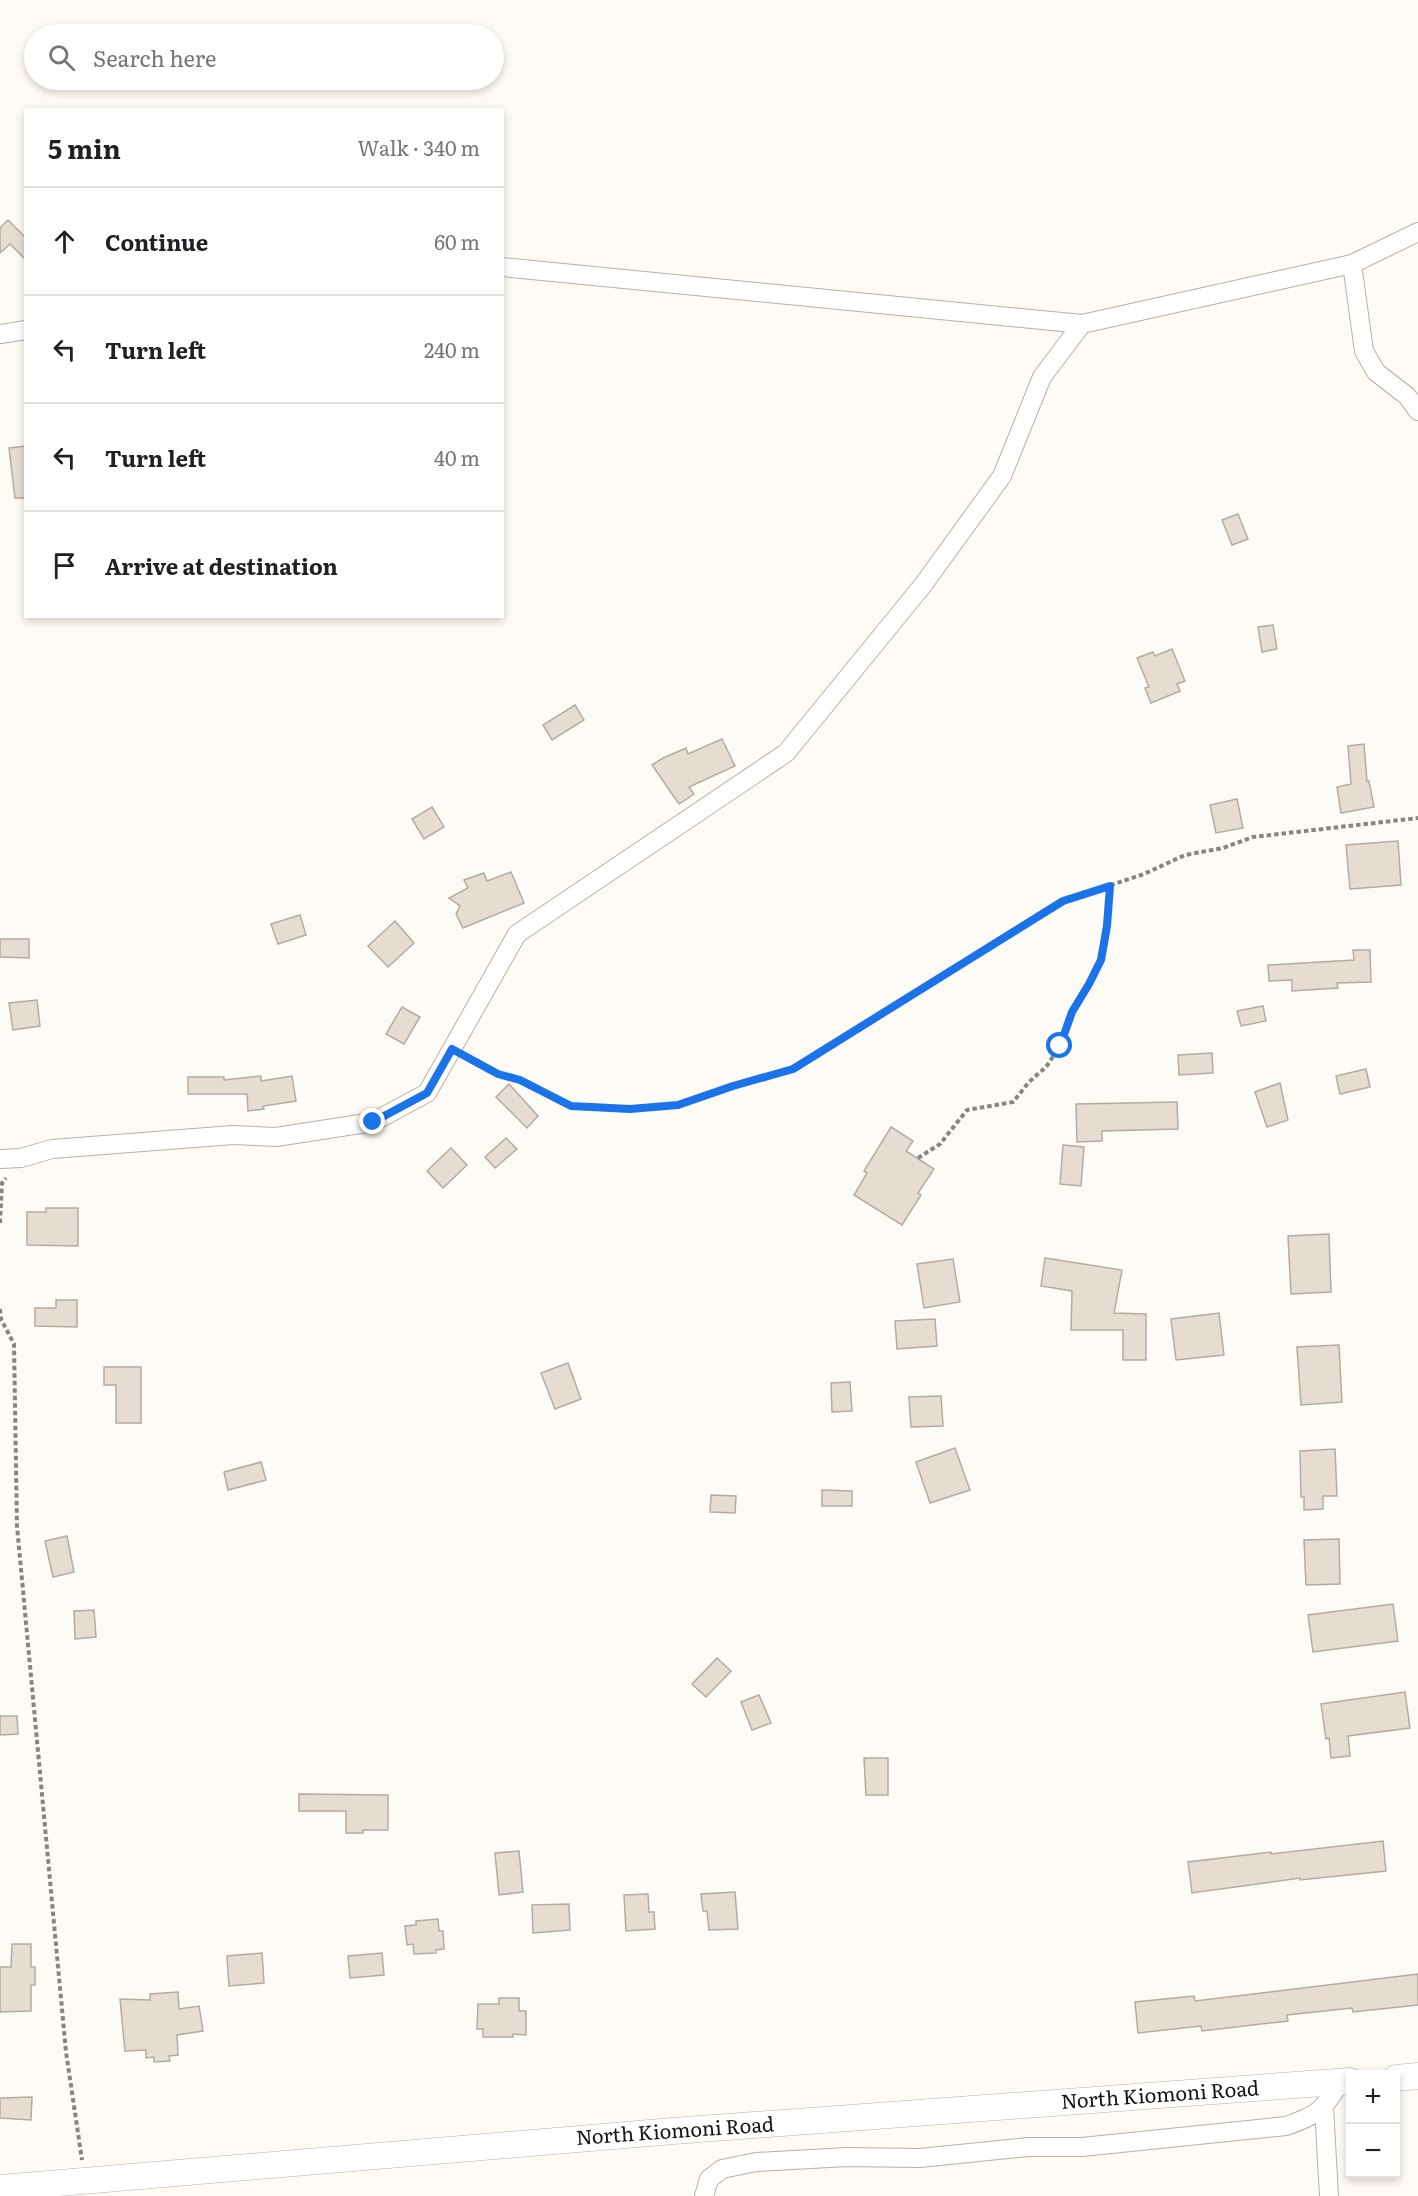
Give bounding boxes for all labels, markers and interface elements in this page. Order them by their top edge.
search box [24,24,504,90]
icon: search [45,41,78,74]
text: Search here [93,41,216,74]
text: 5 min [48,128,121,167]
text: Walk · 340 m [357,132,480,162]
icon: ahead [48,225,81,258]
text: Continue [105,225,208,258]
text: 60 m [434,226,480,256]
icon: left [48,333,81,366]
text: Turn left [105,333,206,366]
text: 240 m [424,334,480,364]
icon: left [48,441,81,474]
text: Turn left [105,441,206,474]
text: 40 m [434,442,480,472]
icon: arrive [48,549,81,582]
text: Arrive at destination [105,549,338,582]
route start [1046,1032,1072,1058]
route end [359,1108,385,1134]
map controls [1346,2070,1400,2178]
button: + [1346,2070,1400,2124]
street label: North Kiomoni Road [1060,2071,1260,2115]
street label: North Kiomoni Road [575,2107,775,2151]
button: − [1346,2124,1400,2178]

